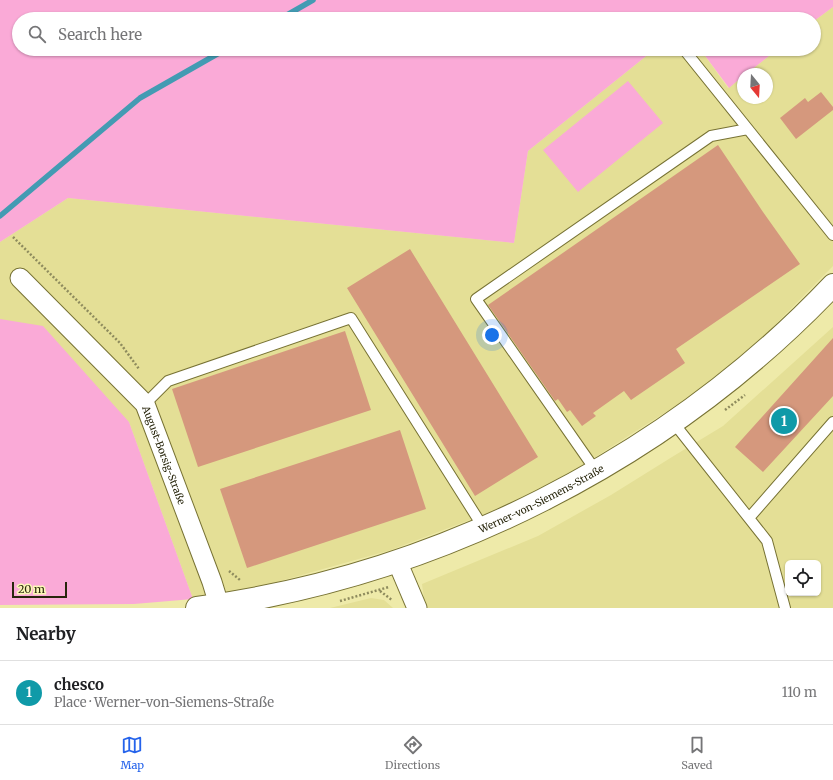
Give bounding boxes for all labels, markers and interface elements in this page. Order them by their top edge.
search box [12,12,821,56]
icon: search [26,23,48,45]
text: Search here [58,25,142,44]
north arrow [737,68,773,104]
your location [482,325,502,345]
street label: August-Borsig-Straße [139,403,188,506]
pin: 1 [771,406,797,436]
street label: Werner-von-Siemens-Straße [476,462,606,536]
map controls [785,560,821,596]
button: locate [785,560,821,596]
scale bar [12,580,67,599]
text: 20 m [18,582,45,596]
text: Nearby [16,623,76,645]
text: chesco [54,675,104,694]
text: 1 [26,684,32,701]
text: 110 m [782,684,817,701]
text: Place · Werner-von-Siemens-Straße [54,694,274,711]
tab: Map [121,734,144,772]
tab: Directions [385,734,440,772]
tab: Saved [681,734,712,772]

